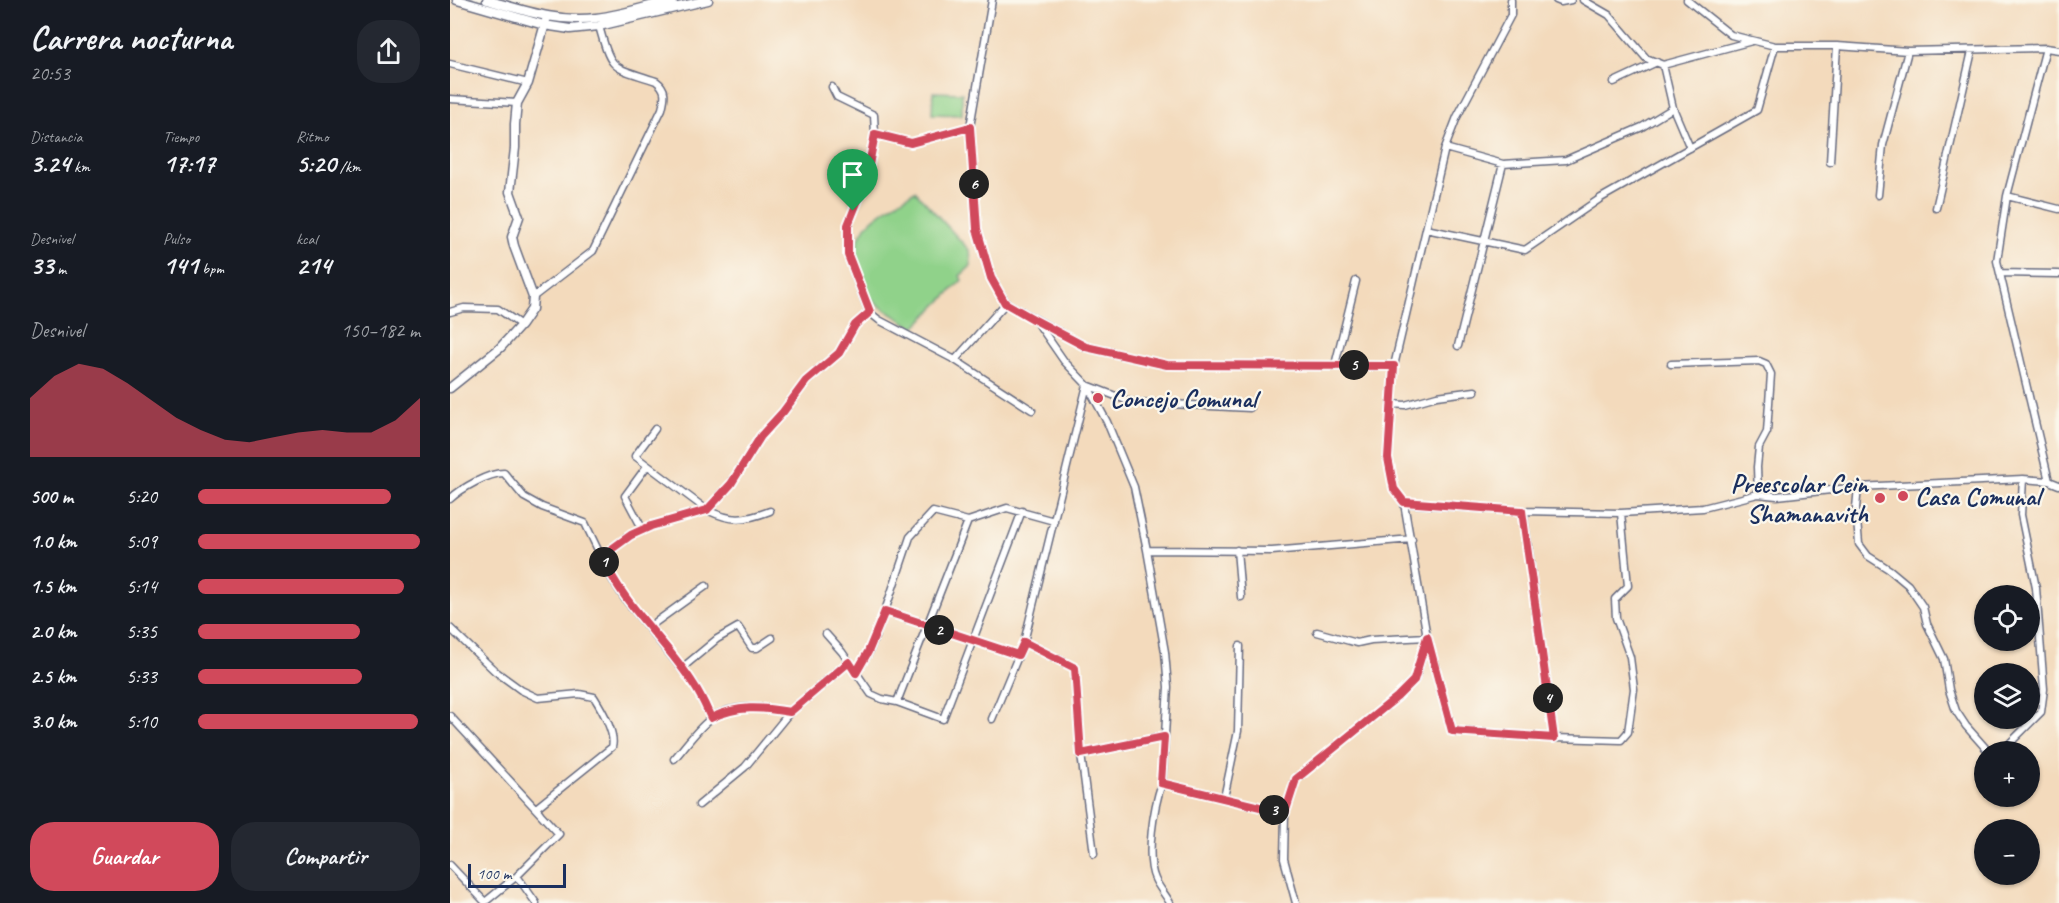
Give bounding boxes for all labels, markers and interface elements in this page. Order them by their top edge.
text: Carrera nocturna [30,17,232,59]
button: share [357,20,420,83]
text: 20:53 [30,61,70,86]
text: Distancia [30,127,83,147]
text: Tiempo [163,127,199,147]
text: Ritmo [296,127,328,147]
text: 3.24 [30,147,70,180]
text: 17:17 [163,147,215,180]
text: 5:20 [296,147,336,180]
pin [827,149,878,211]
text: km [70,157,90,177]
text: /km [336,157,361,177]
icon: arrive [836,158,869,191]
pin: 6 [959,169,989,199]
text: 6 [970,174,978,194]
text: Desnivel [30,229,73,249]
text: Pulso [163,229,190,249]
text: kcal [296,229,317,249]
text: 33 [30,249,53,282]
text: 141 [163,249,198,282]
text: 214 [296,249,331,282]
text: m [53,259,66,279]
text: bpm [198,259,224,279]
text: Desnivel [30,318,84,343]
text: 150–182 m [341,318,420,343]
pin: 5 [1339,350,1369,380]
text: 5 [1351,355,1357,375]
place label: Concejo Comunal [1110,382,1262,415]
marker: Concejo Comunal [1091,391,1105,405]
place label: Preescolar Cein Shamanavith [1731,467,1870,530]
place label: Casa Comunal [1915,480,2045,513]
text: 500 m [30,484,73,509]
text: 5:20 [126,484,157,509]
marker: Casa Comunal [1896,489,1910,503]
marker: Preescolar Cein Shamanavith [1873,491,1887,505]
text: 1.0 km [30,529,77,554]
text: 5:09 [126,529,157,554]
pin: 1 [589,547,619,577]
text: 1 [600,552,608,572]
text: 1.5 km [30,574,76,599]
text: 5:14 [126,574,157,599]
map controls [1974,585,2040,885]
button: locate [1974,585,2040,651]
pin: 2 [924,615,954,645]
text: 2.0 km [30,619,77,644]
text: 5:35 [126,619,157,644]
text: 2 [935,620,943,640]
button: layers [1974,663,2040,729]
text: 2.5 km [30,664,76,689]
text: 5:33 [126,664,157,689]
pin: 4 [1533,683,1563,713]
text: 4 [1544,688,1552,708]
text: 3.0 km [30,709,77,734]
text: 5:10 [126,709,157,734]
button: + [1974,741,2040,807]
pin: 3 [1259,795,1289,825]
text: 3 [1270,800,1278,820]
button: − [1974,819,2040,885]
button: Guardar [30,822,219,891]
button: Compartir [231,822,420,891]
scale bar [468,861,566,888]
text: 100 m [477,864,511,884]

